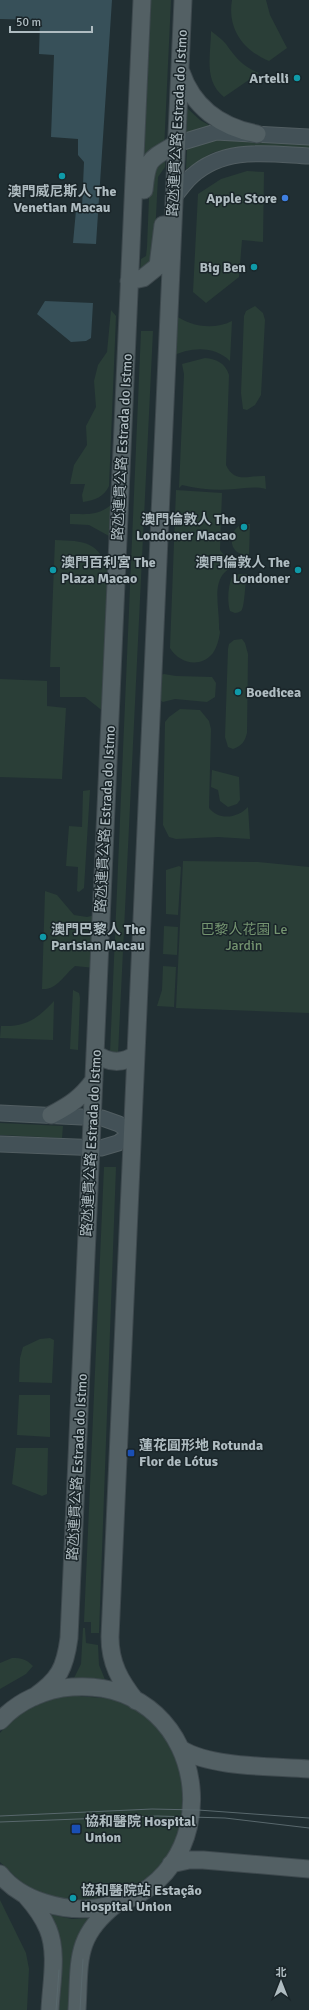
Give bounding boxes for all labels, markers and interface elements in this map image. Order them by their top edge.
scale bar [10,8,92,34]
text: 50 m [16,15,41,30]
street label: 路氹連貫公路 Estrada do Istmo [164,29,191,217]
place label: Artelli [249,70,289,87]
marker: Artelli [292,73,302,83]
marker: 澳門威尼斯人 The Venetian Macau [57,171,67,181]
place label: 澳門威尼斯人 The Venetian Macau [8,183,116,216]
place label: Apple Store [206,190,277,207]
marker: Apple Store [280,193,290,203]
place label: Big Ben [199,259,246,276]
marker: Big Ben [249,262,259,272]
street label: 路氹連貫公路 Estrada do Istmo [109,353,136,541]
place label: 澳門倫敦人 The Londoner Macao [136,511,236,544]
marker: 澳門倫敦人 The Londoner Macao [239,522,249,532]
place label: 澳門百利宮 The Plaza Macao [61,554,156,587]
place label: 澳門倫敦人 The Londoner [195,554,290,587]
marker: 澳門百利宮 The Plaza Macao [48,565,58,575]
marker: 澳門倫敦人 The Londoner [293,565,303,575]
place label: Boedicea [246,684,301,701]
marker: Boedicea [233,687,243,697]
street label: 路氹連貫公路 Estrada do Istmo [92,725,119,913]
place label: 澳門巴黎人 The Parisian Macau [51,921,146,954]
park label: 巴黎人花園 Le Jardin [200,921,288,954]
marker: 澳門巴黎人 The Parisian Macau [38,932,48,942]
street label: 路氹連貫公路 Estrada do Istmo [78,1049,105,1237]
street label: 路氹連貫公路 Estrada do Istmo [64,1373,91,1561]
place label: 蓮花圓形地 Rotunda Flor de Lótus [139,1437,263,1470]
marker: 蓮花圓形地 Rotunda Flor de Lótus [126,1448,136,1458]
place label: 協和醫院 Hospital Union [85,1813,196,1846]
marker: 協和醫院 Hospital Union [70,1823,82,1835]
place label: 協和醫院站 Estação Hospital Union [81,1882,202,1915]
marker: 協和醫院站 Estação Hospital Union [68,1893,78,1903]
north arrow [261,1962,301,2002]
text: 北 [276,1966,287,1979]

